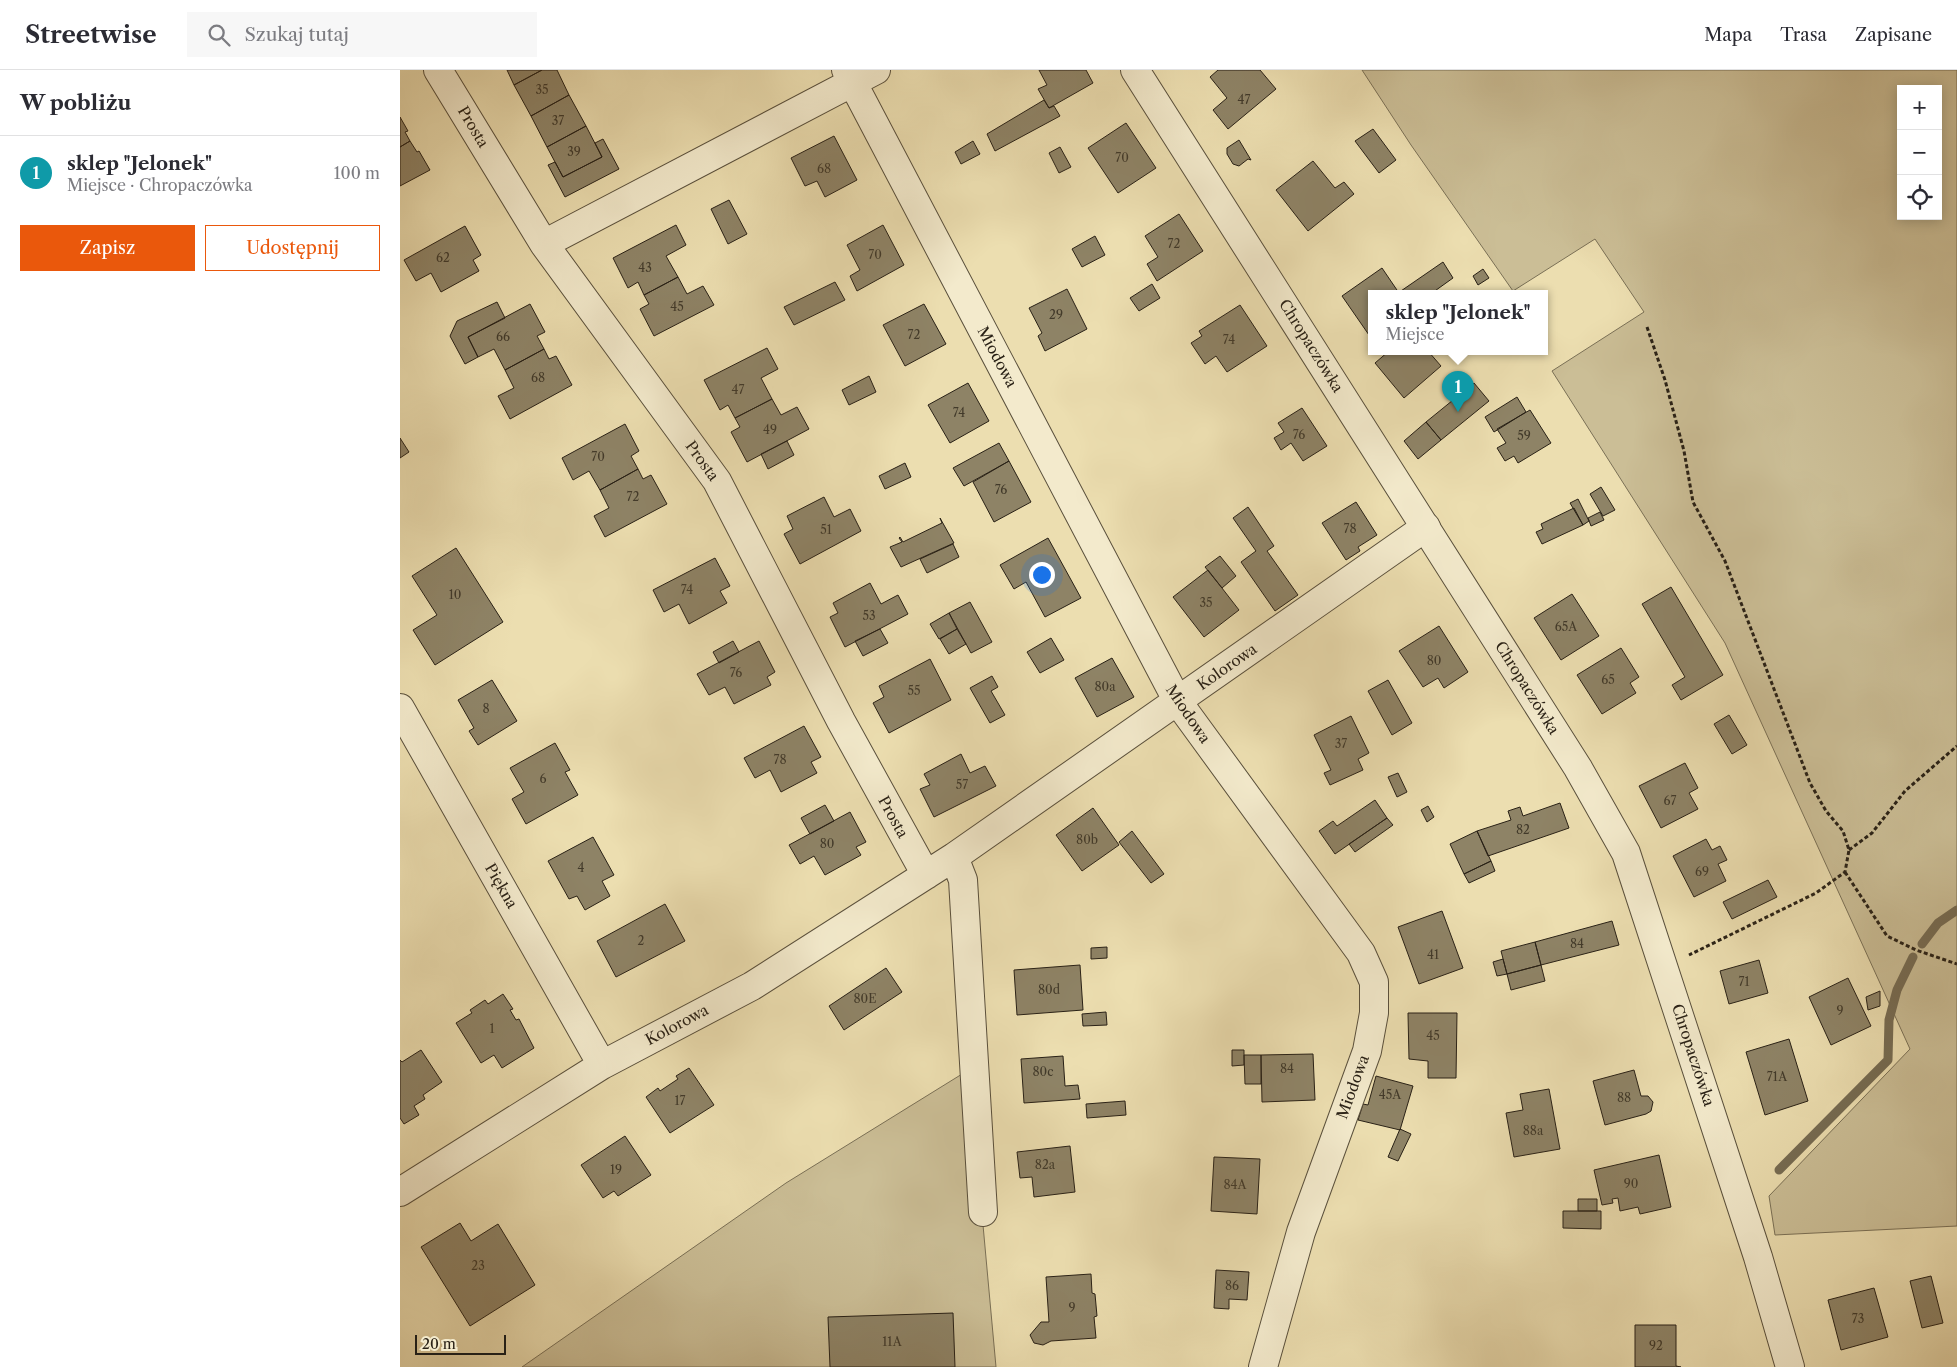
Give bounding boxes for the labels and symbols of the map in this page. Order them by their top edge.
house number: 35 [535,82,549,97]
house number: 47 [1238,92,1251,107]
street label: Prosta [454,103,493,151]
house number: 37 [552,113,564,128]
house number: 39 [567,144,581,159]
house number: 70 [1115,150,1129,165]
house number: 68 [817,161,831,176]
house number: 72 [1168,236,1181,251]
house number: 70 [868,247,882,262]
house number: 62 [436,250,450,265]
house number: 43 [638,260,652,275]
street label: Chropaczówka [1275,296,1348,396]
house number: 45 [670,299,684,314]
house number: 29 [1049,307,1063,322]
street label: Miodowa [973,323,1022,391]
house number: 72 [908,327,921,342]
house number: 66 [496,329,510,344]
house number: 74 [1223,332,1235,347]
house number: 68 [531,370,545,385]
pin: 1 [1442,371,1474,412]
house number: 47 [732,382,745,397]
house number: 74 [953,405,965,420]
house number: 49 [763,422,777,437]
house number: 76 [1293,427,1305,442]
house number: 59 [1517,428,1531,443]
street label: Prosta [682,437,723,485]
house number: 70 [591,449,605,464]
house number: 76 [995,482,1007,497]
house number: 72 [627,489,640,504]
house number: 78 [1343,521,1357,536]
house number: 51 [820,522,832,537]
your location [1029,562,1055,588]
house number: 74 [681,582,693,597]
house number: 10 [449,587,461,602]
house number: 35 [1199,595,1213,610]
house number: 53 [862,608,876,623]
house number: 65A [1555,619,1578,634]
street label: Chropaczówka [1491,638,1564,738]
street label: Kolorowa [1193,639,1260,694]
house number: 80 [1427,653,1441,668]
house number: 76 [730,665,742,680]
house number: 65 [1601,672,1615,687]
house number: 80a [1094,679,1116,694]
street label: Miodowa [1162,681,1215,747]
house number: 55 [907,683,921,698]
house number: 8 [482,701,490,716]
house number: 37 [1335,736,1347,751]
house number: 78 [773,752,787,767]
house number: 6 [539,771,547,786]
house number: 57 [956,777,968,792]
street label: Prosta [874,793,913,841]
house number: 67 [1664,793,1676,808]
house number: 82 [1516,822,1530,837]
house number: 80b [1076,832,1098,847]
house number: 80 [820,836,834,851]
street label: Piękna [481,860,522,912]
house number: 4 [578,860,585,875]
house number: 69 [1695,864,1709,879]
house number: 2 [638,933,645,948]
house number: 84 [1570,936,1584,951]
house number: 41 [1427,947,1439,962]
house number: 71 [1739,974,1749,989]
house number: 80d [1038,982,1061,997]
house number: 80E [854,991,877,1006]
street label: Kolorowa [642,1000,712,1049]
street label: Chropaczówka [1668,1001,1719,1108]
house number: 9 [1836,1003,1844,1018]
house number: 1 [489,1021,495,1036]
house number: 45 [1426,1028,1440,1043]
street label: Miodowa [1332,1052,1373,1121]
house number: 84 [1280,1061,1294,1076]
house number: 80c [1032,1064,1054,1079]
house number: 71A [1767,1069,1788,1084]
house number: 45A [1379,1087,1402,1102]
house number: 88 [1617,1090,1631,1105]
house number: 17 [675,1093,686,1108]
house number: 88a [1523,1123,1544,1138]
house number: 82a [1035,1157,1056,1172]
house number: 19 [610,1162,622,1177]
house number: 90 [1624,1176,1638,1191]
house number: 84A [1223,1177,1248,1192]
house number: 23 [471,1258,485,1273]
house number: 86 [1225,1278,1239,1293]
house number: 9 [1068,1300,1076,1315]
house number: 73 [1852,1311,1864,1326]
scale bar [415,1332,506,1355]
house number: 11A [882,1334,903,1349]
house number: 92 [1649,1338,1663,1353]

